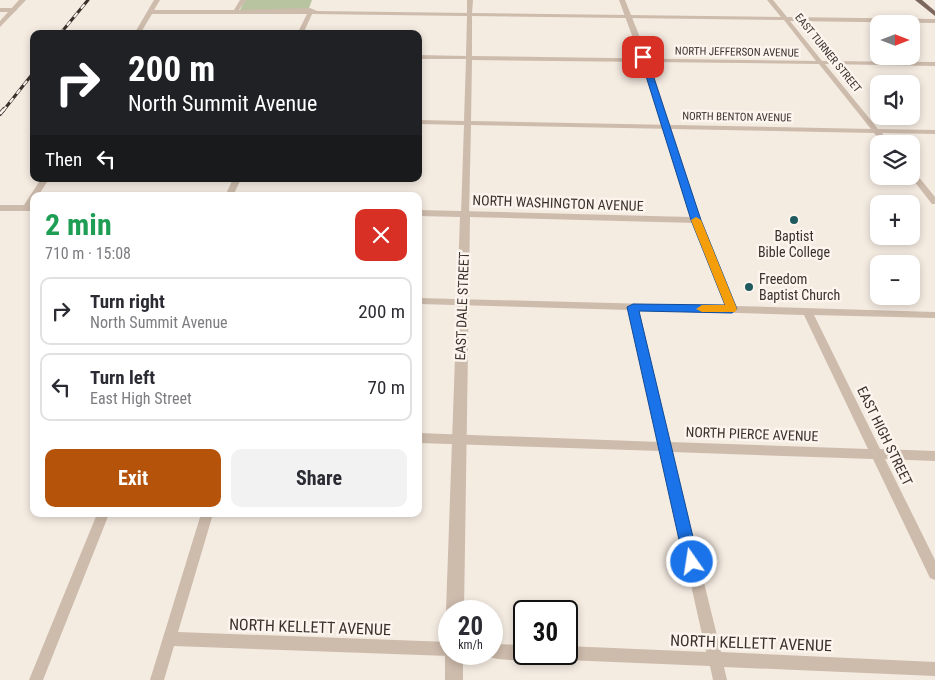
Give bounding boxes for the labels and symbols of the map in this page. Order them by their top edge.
street label: EAST TURNER STREET [792,11,864,95]
north arrow [870,15,920,65]
pin [622,36,664,78]
street label: NORTH JEFFERSON AVENUE [675,44,800,60]
street label: NORTH BENTON AVENUE [682,110,792,124]
street label: NORTH WASHINGTON AVENUE [472,192,644,214]
marker: Baptist Bible College [788,214,800,226]
place label: Baptist Bible College [758,228,831,260]
street label: EAST DALE STREET [452,251,472,361]
place label: Freedom Baptist Church [759,271,840,303]
marker: Freedom Baptist Church [743,281,755,293]
street label: EAST HIGH STREET [854,384,916,488]
street label: NORTH PIERCE AVENUE [685,424,819,444]
position arrow [665,535,717,587]
speed limit sign: 30 [513,600,578,665]
street label: NORTH KELLETT AVENUE [229,615,391,639]
street label: NORTH KELLETT AVENUE [670,631,832,655]

